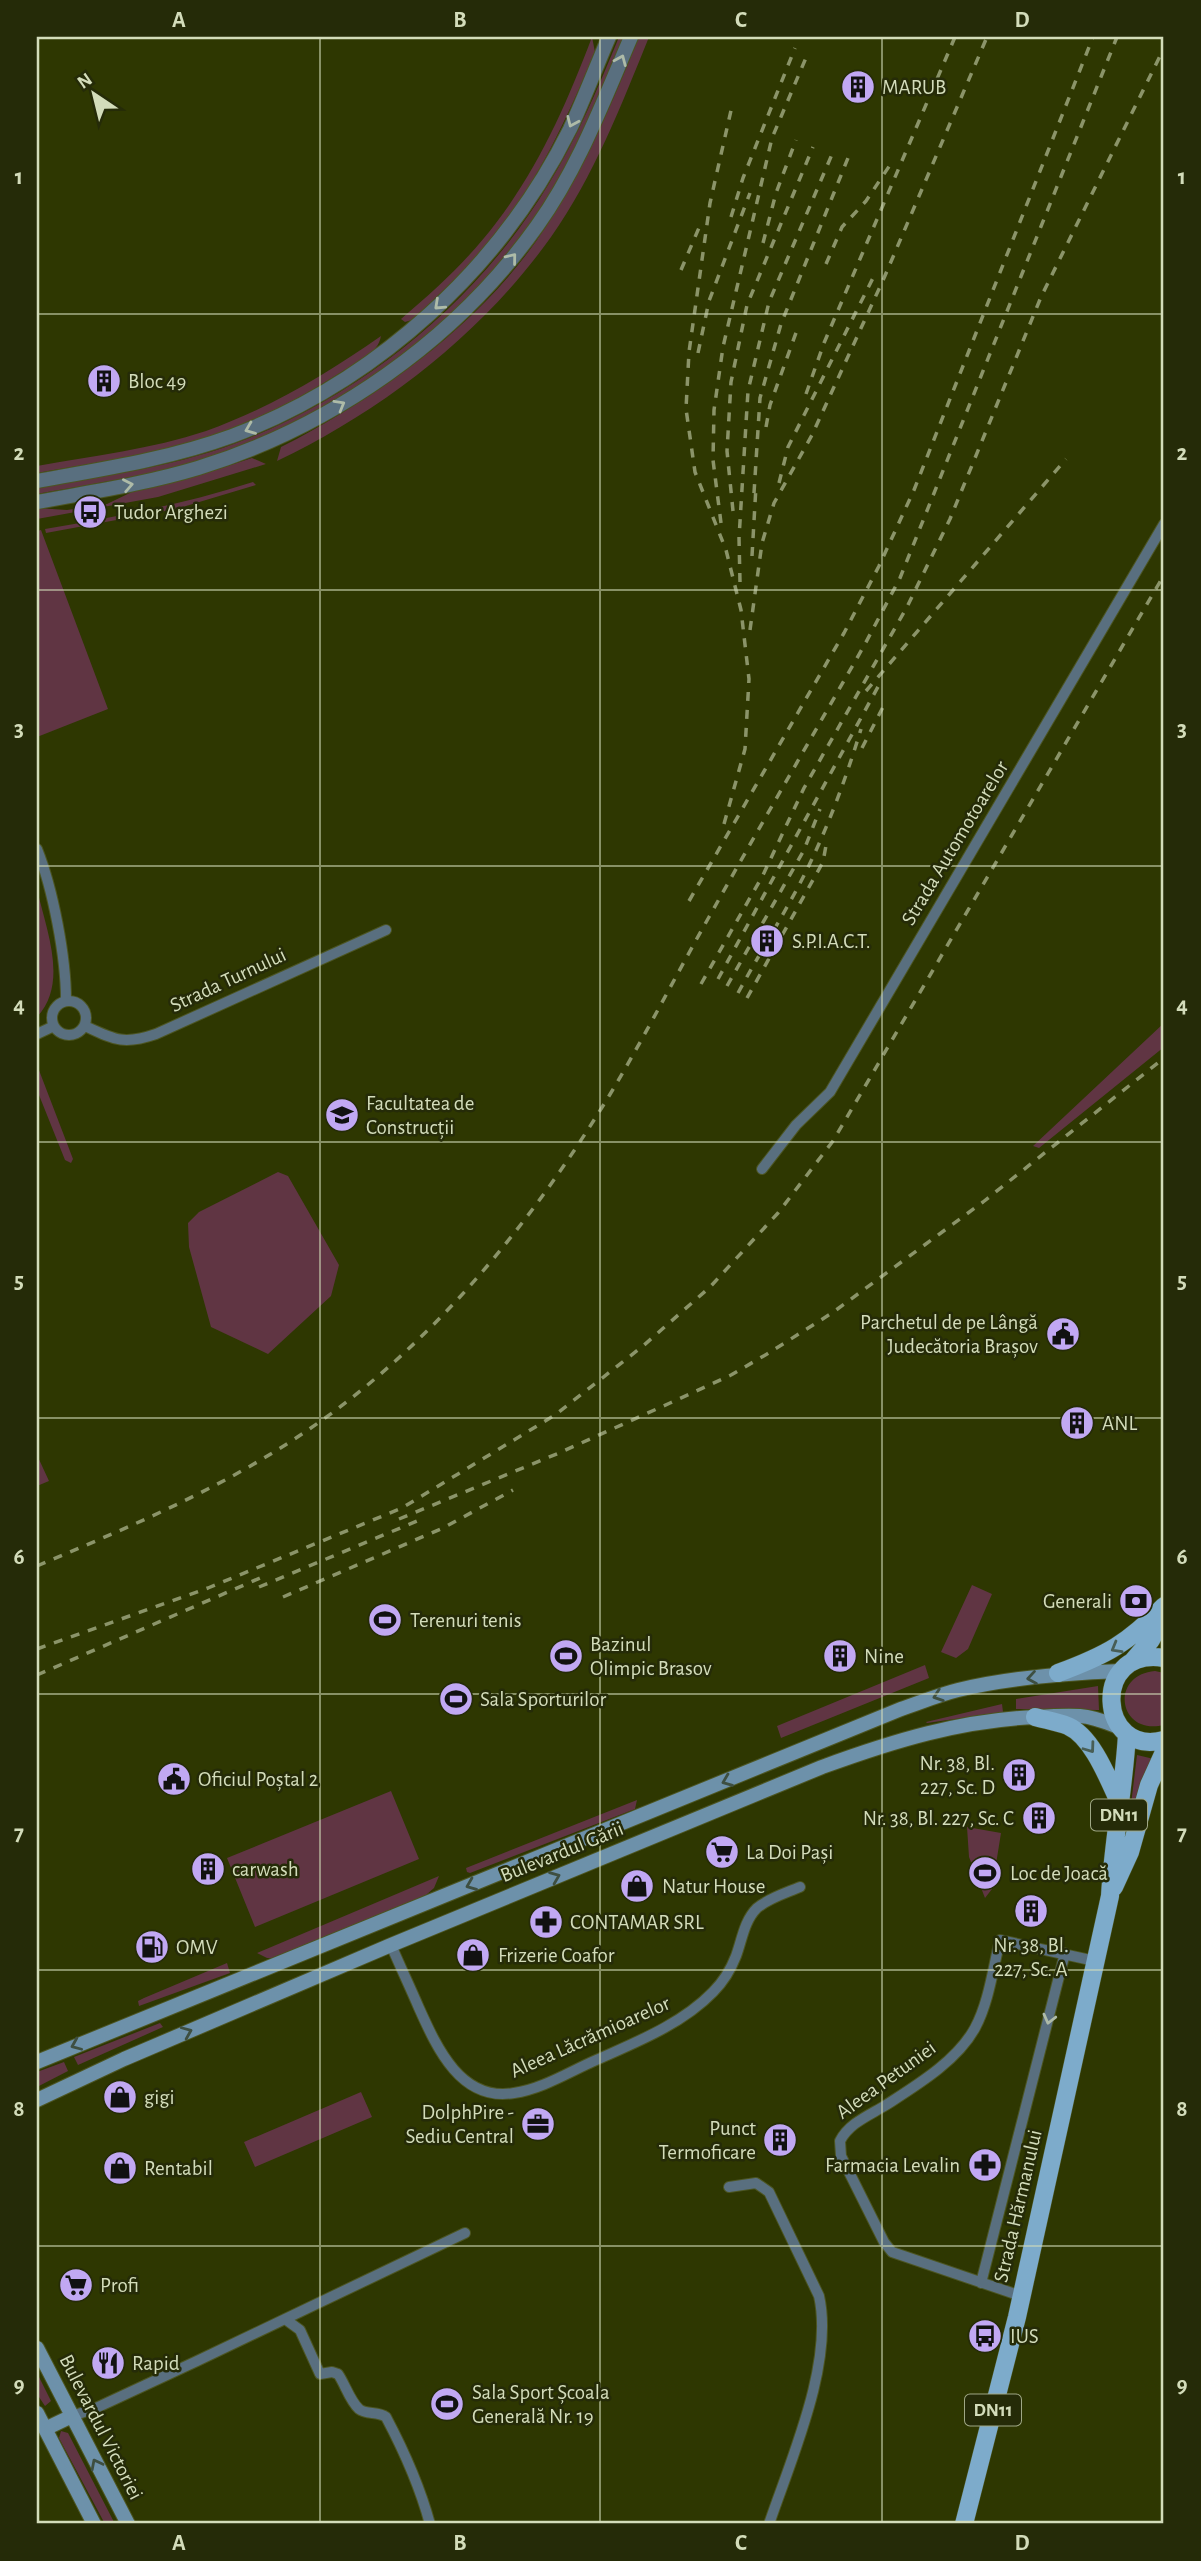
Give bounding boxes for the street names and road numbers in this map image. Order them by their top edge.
street label: Strada Automotoarelor [898,757,1012,929]
street label: Strada Turnului [167,944,289,1016]
road number: DN11 [1091,1800,1147,1830]
street label: Bulevardul Gării [497,1818,627,1886]
street label: Aleea Lăcrămioarelor [507,1992,673,2082]
street label: Aleea Petuniei [832,2037,940,2123]
street label: Strada Hărmanului [990,2128,1046,2284]
street label: Bulevardul Victoriei [55,2351,147,2503]
road number: DN11 [965,2394,1021,2426]

